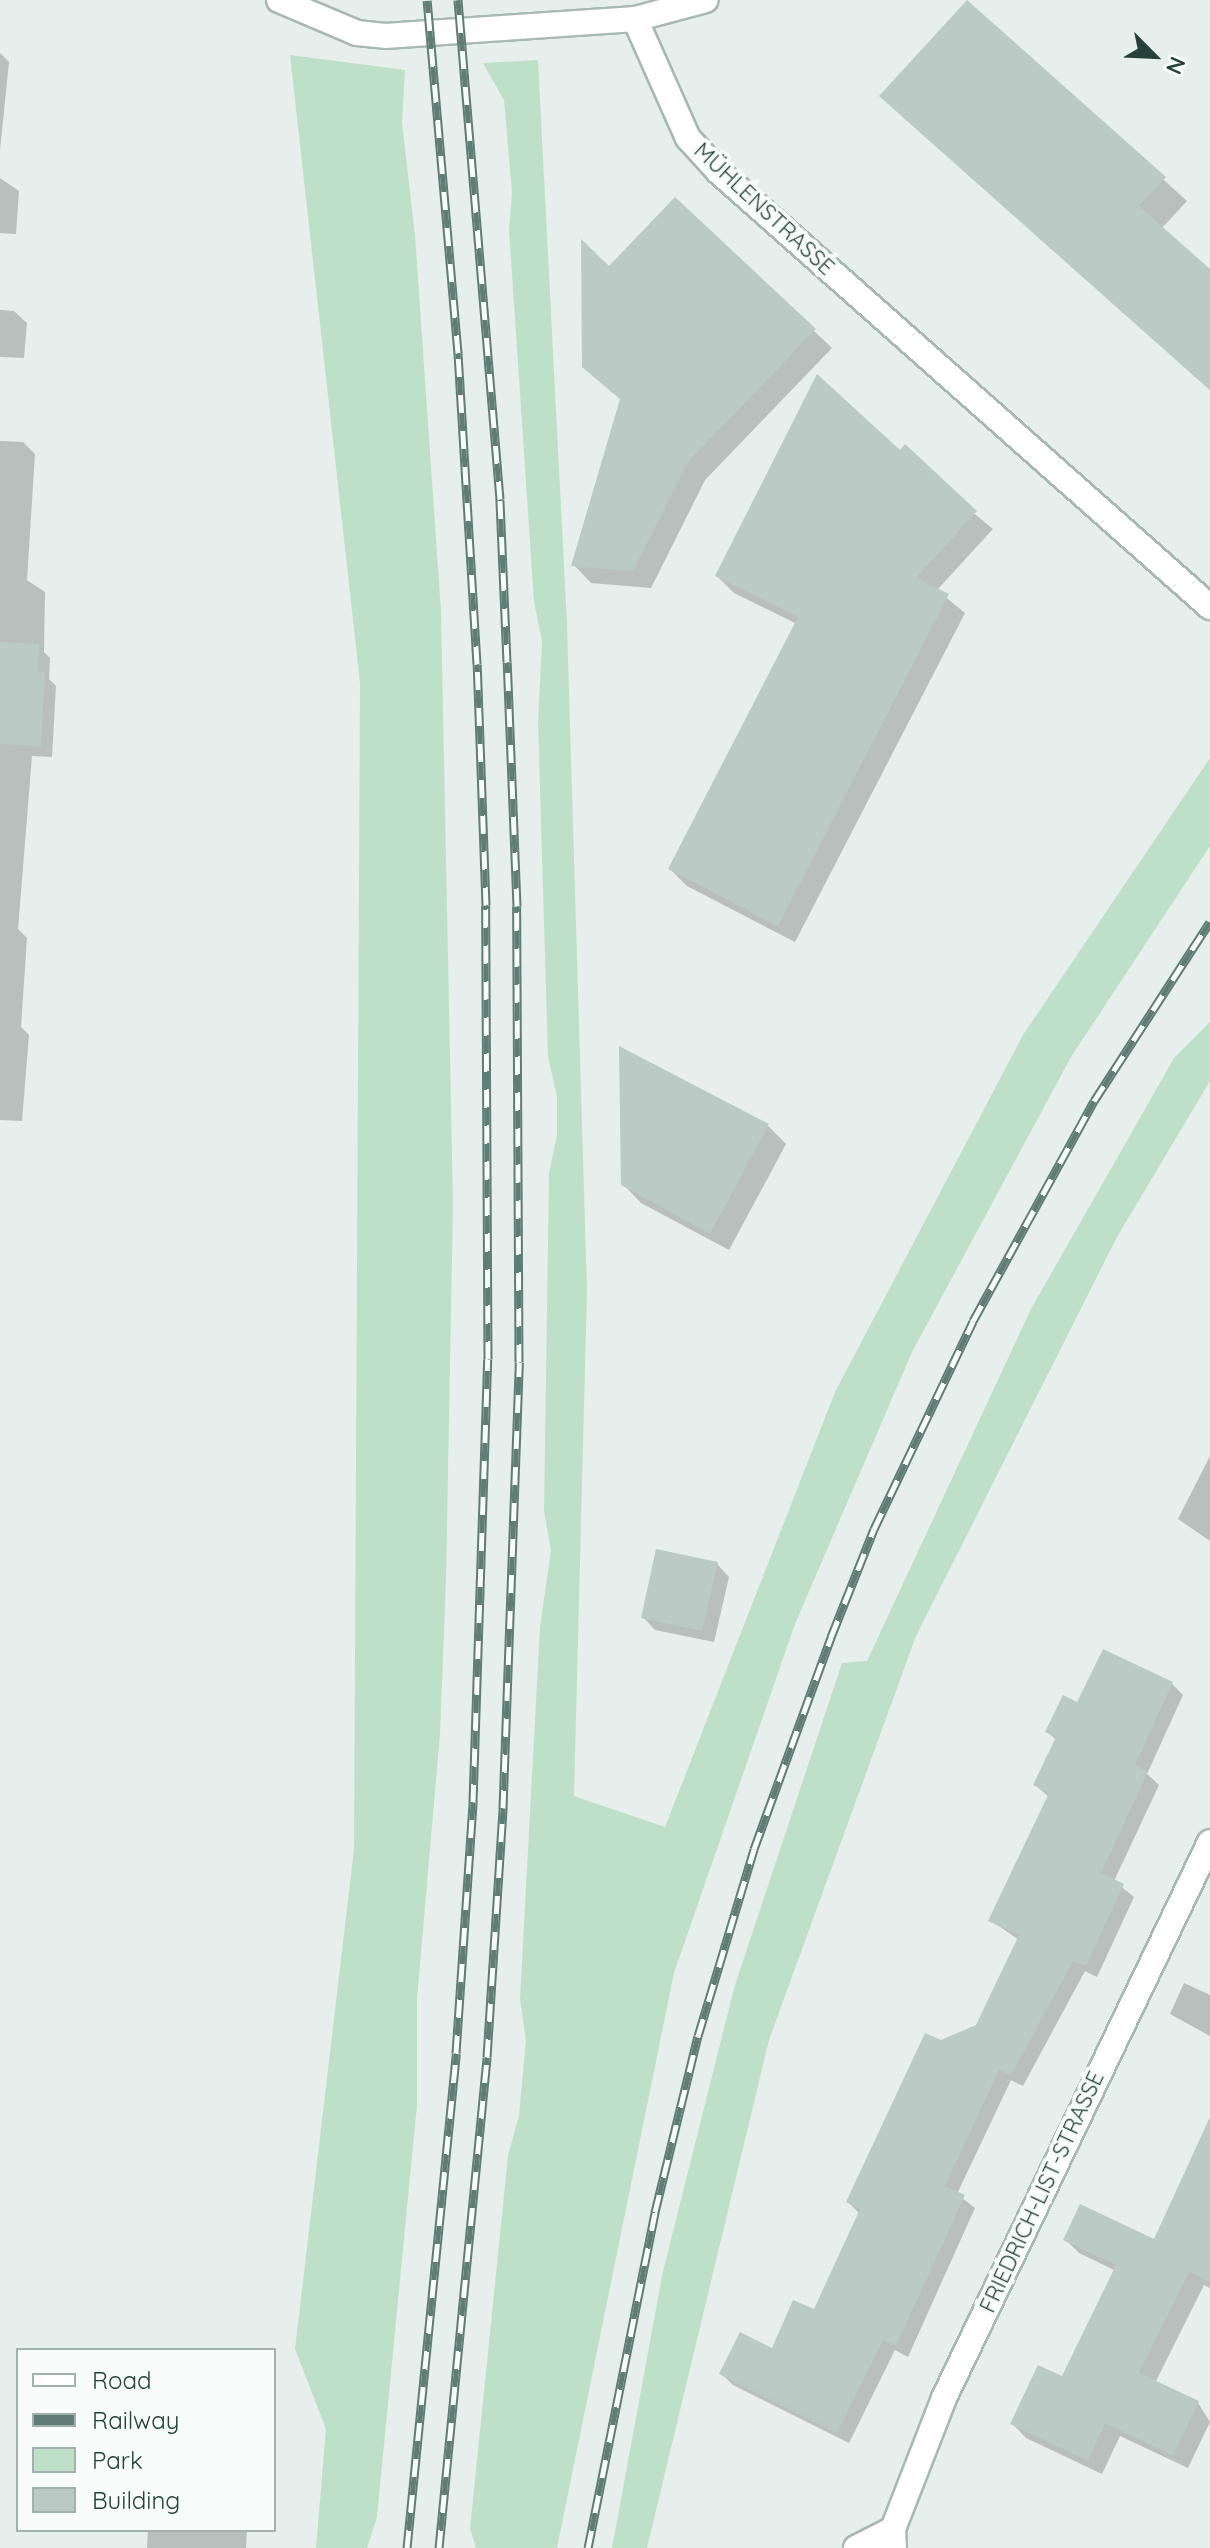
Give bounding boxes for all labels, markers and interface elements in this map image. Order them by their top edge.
north arrow [1114,16,1194,96]
text: N [1160,53,1192,79]
street label: MÜHLENSTRASSE [689,137,839,281]
street label: FRIEDRICH-LIST-STRASSE [974,2067,1110,2317]
legend [16,2348,276,2532]
text: Road [92,2365,152,2395]
text: Railway [92,2405,179,2435]
text: Park [92,2445,143,2475]
text: Building [92,2485,180,2515]

